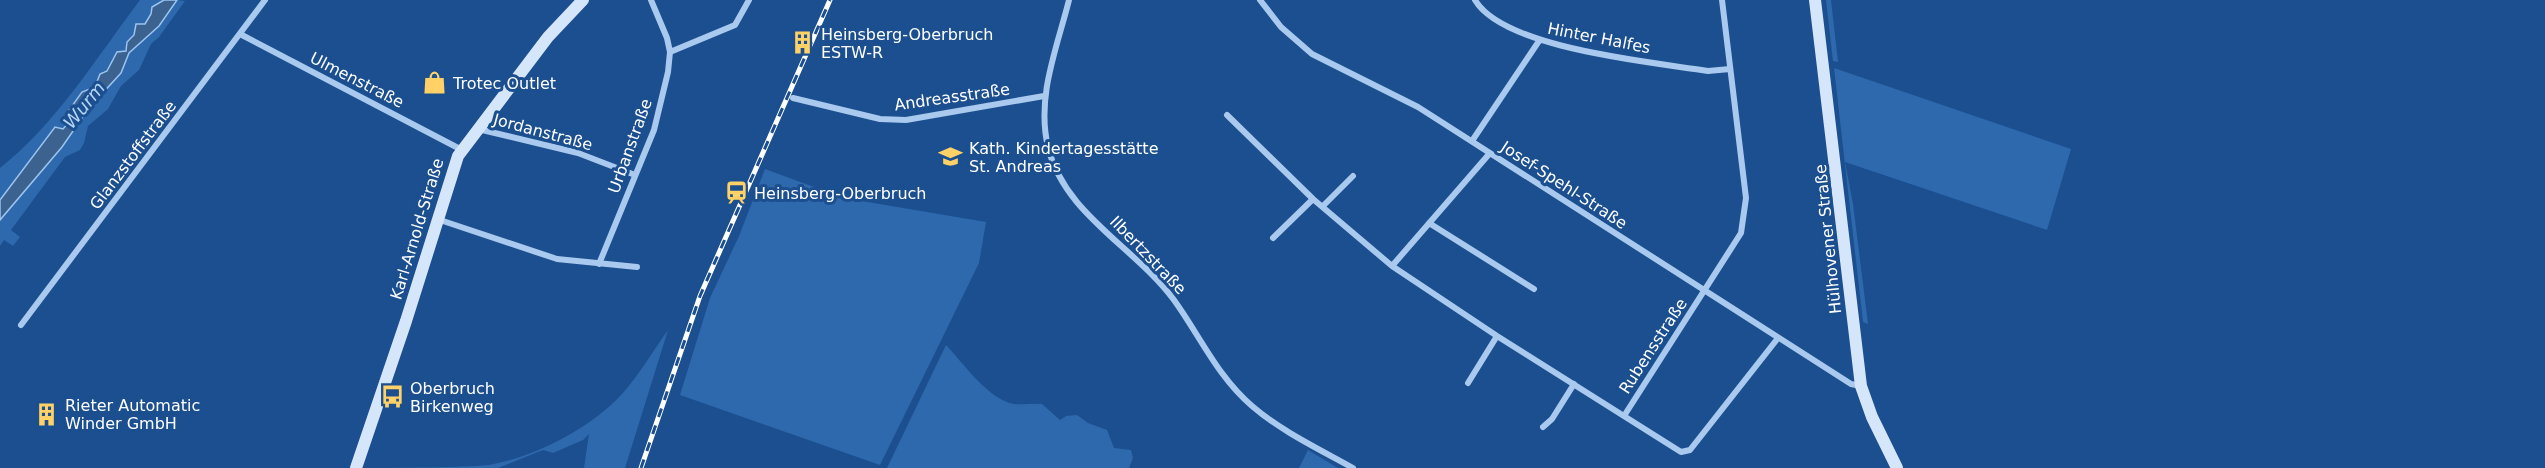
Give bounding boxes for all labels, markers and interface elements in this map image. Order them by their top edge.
street label: Hinter Halfes [1546,19,1652,57]
place label: Heinsberg-Oberbruch ESTW-R [821,25,993,62]
building icon: Heinsberg-Oberbruch ESTW-R [790,30,816,56]
street label: Ulmenstraße [307,48,407,112]
shop icon: Trotec Outlet [422,70,448,96]
place label: Trotec Outlet [452,74,556,93]
water label: Wurm [59,77,109,133]
street label: Andreasstraße [893,79,1011,115]
street label: Urbanstraße [604,96,656,196]
street label: Glanzstoffstraße [86,97,180,213]
street label: Jordanstraße [490,109,595,154]
street label: Josef-Spehl-Straße [1497,137,1631,233]
place label: Kath. Kindertagesstätte St. Andreas [969,139,1158,176]
school or university icon: Kath. Kindertagesstätte St. Andreas [938,144,964,170]
street label: Karl-Arnold-Straße [386,156,448,302]
street label: Hülhovener Straße [1811,163,1845,315]
station icon: Heinsberg-Oberbruch [723,180,749,206]
place label: Heinsberg-Oberbruch [754,184,926,203]
street label: Ilbertzstraße [1106,212,1190,298]
street label: Rubensstraße [1615,295,1691,397]
place label: Oberbruch Birkenweg [410,379,495,416]
bus stop icon: Oberbruch Birkenweg [379,384,405,410]
place label: Rieter Automatic Winder GmbH [65,396,200,433]
building icon: Rieter Automatic Winder GmbH [34,401,60,427]

